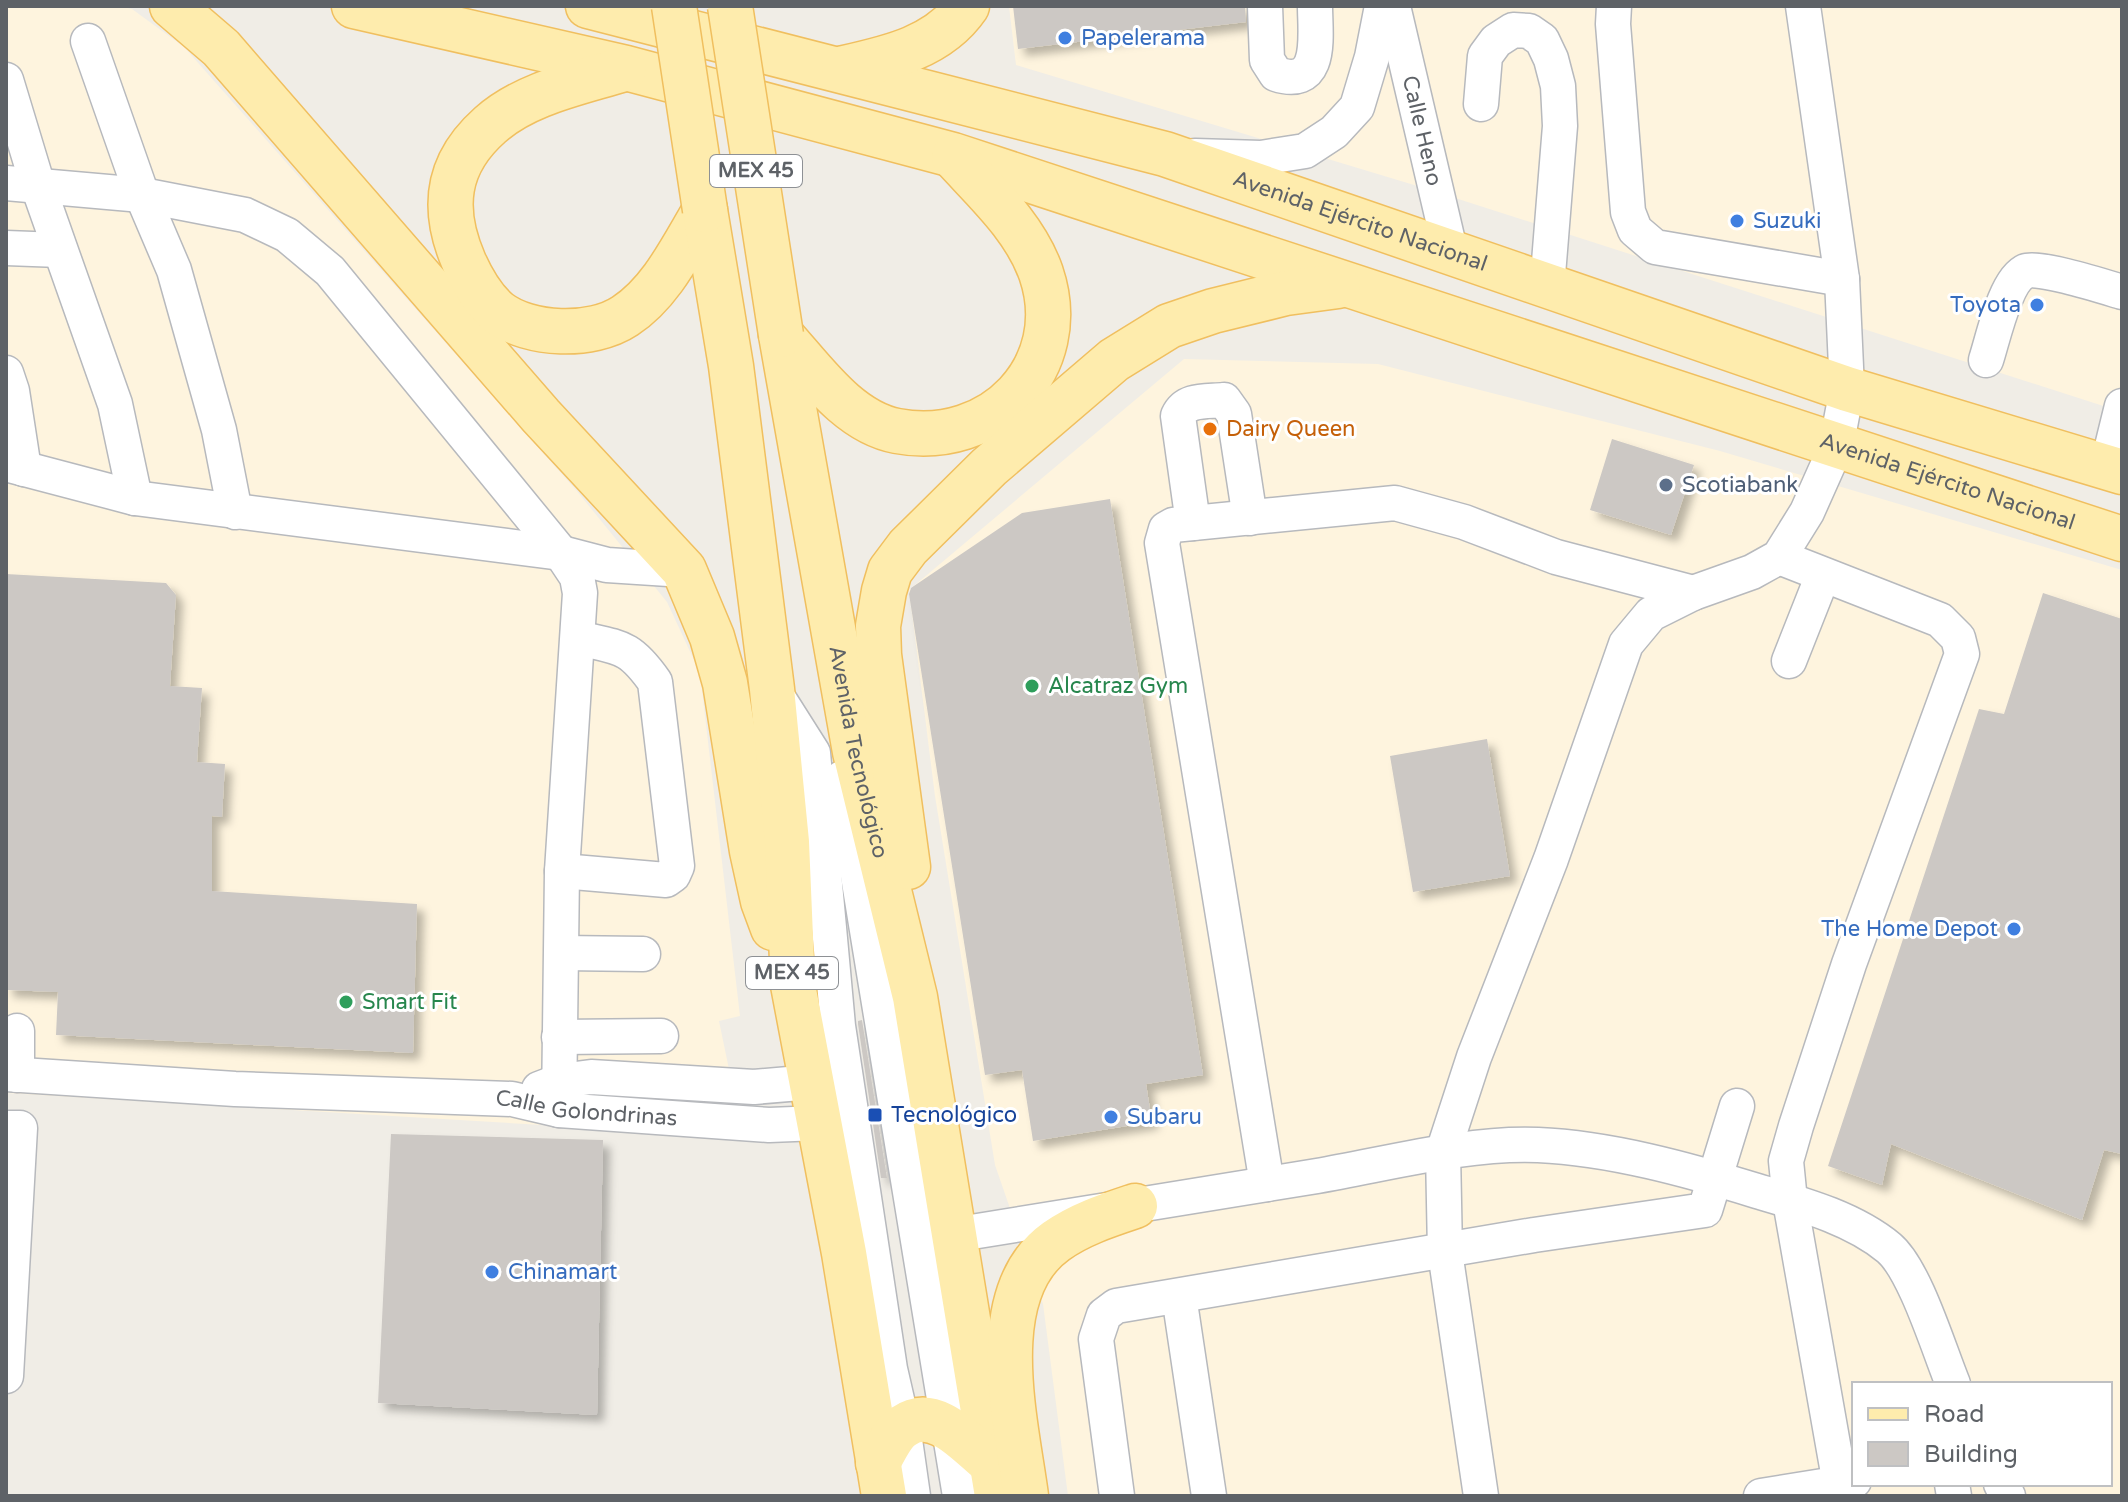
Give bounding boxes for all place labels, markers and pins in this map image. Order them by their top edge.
place label: Papelerama [1081,25,1205,51]
marker: Papelerama [1056,29,1074,47]
place label: Suzuki [1753,208,1822,234]
marker: Suzuki [1728,212,1746,230]
place label: Toyota [1950,292,2021,318]
marker: Toyota [2028,296,2046,314]
place label: Dairy Queen [1226,416,1356,442]
marker: Dairy Queen [1201,420,1219,438]
place label: Scotiabank [1682,472,1798,498]
marker: Scotiabank [1657,476,1675,494]
place label: Alcatraz Gym [1048,673,1188,699]
marker: Alcatraz Gym [1023,677,1041,695]
place label: The Home Depot [1821,916,1998,942]
marker: The Home Depot [2005,920,2023,938]
place label: Smart Fit [362,989,458,1015]
marker: Smart Fit [337,993,355,1011]
place label: Tecnológico [891,1102,1017,1128]
place label: Subaru [1127,1104,1202,1130]
marker: Tecnológico [866,1106,884,1124]
marker: Subaru [1102,1108,1120,1126]
place label: Chinamart [508,1259,617,1285]
marker: Chinamart [483,1263,501,1281]

